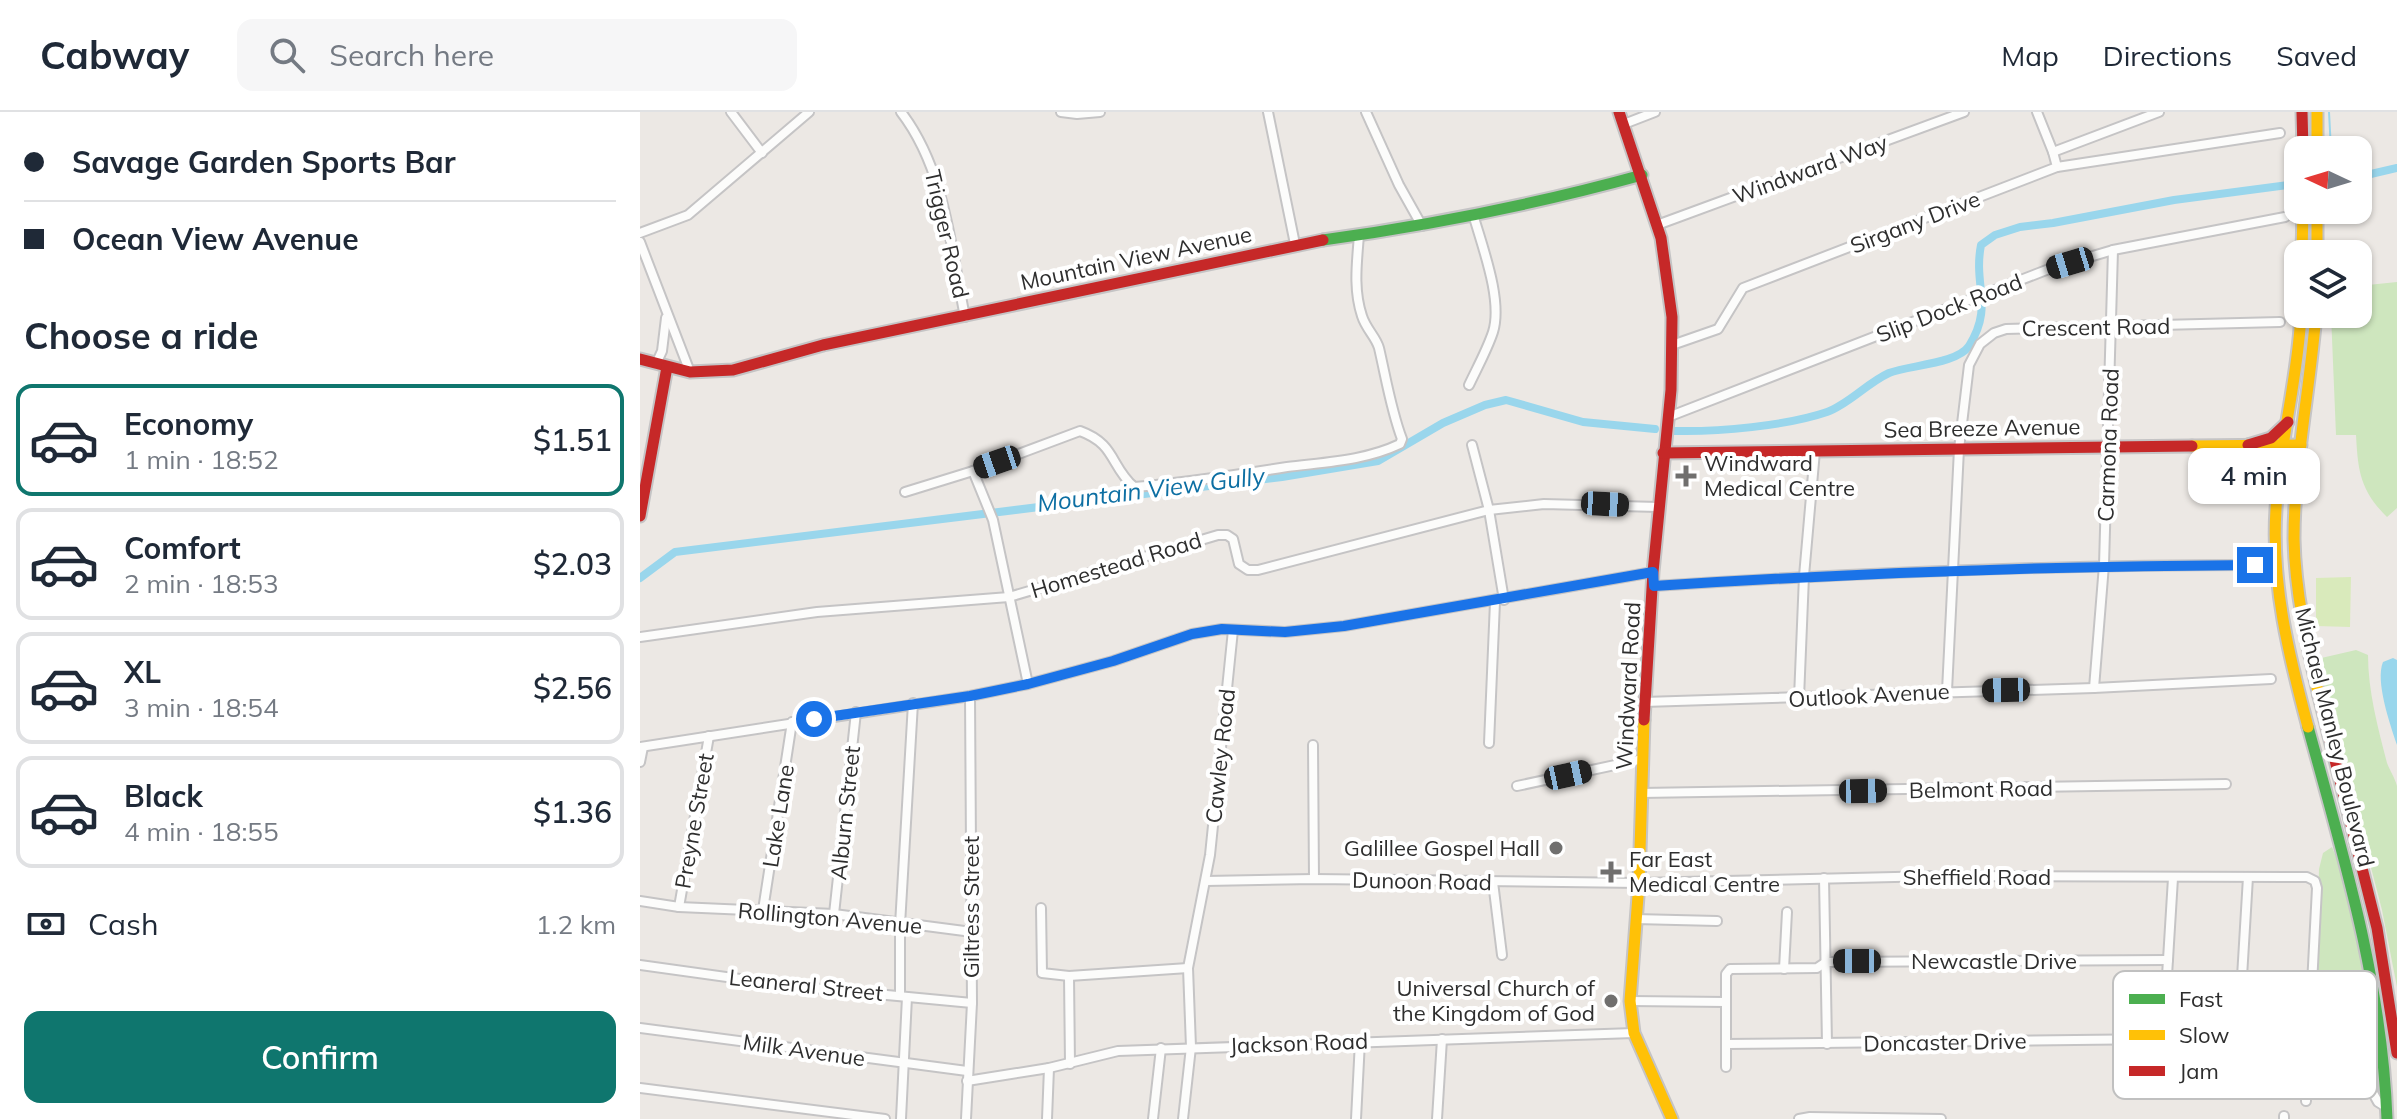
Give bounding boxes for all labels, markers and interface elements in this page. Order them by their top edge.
search box [237,19,797,91]
text: Cabway [40,31,189,79]
icon: search [265,33,309,77]
text: Search here [329,36,494,74]
text: Map [2001,38,2059,73]
text: Directions [2103,38,2232,73]
text: Saved [2276,38,2357,73]
street label: Windward Way [1729,128,1892,210]
north arrow [2284,136,2372,224]
map controls [2284,136,2372,328]
text: Savage Garden Sports Bar [72,143,456,181]
street label: Trigger Road [919,167,975,301]
street label: Sirgany Drive [1846,184,1984,260]
text: Ocean View Avenue [72,220,359,258]
street label: Mountain View Avenue [1018,220,1254,296]
button: layers [2284,240,2372,328]
car [2044,245,2096,281]
street label: Slip Dock Road [1872,267,2026,349]
street label: Crescent Road [2021,312,2171,342]
text: Choose a ride [24,313,258,358]
street label: Carmona Road [2091,368,2125,522]
icon: car [28,404,100,476]
text: Economy [124,405,253,443]
street label: Sea Breeze Avenue [1883,412,2081,444]
text: $1.51 [533,421,612,459]
text: 1 min · 18:52 [124,443,279,476]
car [970,443,1024,481]
place label: Windward Medical Centre [1704,449,1855,502]
callout: 4 min [2189,449,2321,505]
text: 4 min [2220,459,2288,492]
water label: Mountain View Gully [1035,460,1268,518]
marker: Windward Medical Centre [1675,465,1697,487]
car [1580,491,1630,517]
street label: Homestead Road [1027,526,1205,604]
icon: car [28,528,100,600]
text: Comfort [124,529,241,567]
text: $2.03 [533,545,612,583]
route end [2237,547,2273,583]
text: 2 min · 18:53 [124,567,279,600]
street label: Windward Road [1610,601,1646,771]
street label: Michael Manley Boulevard [2289,604,2381,870]
icon: car [28,652,100,724]
text: XL [124,653,161,691]
text: $2.56 [533,669,612,707]
street label: Outlook Avenue [1788,677,1950,713]
car [1982,678,2030,702]
street label: Cawley Road [1199,687,1241,825]
text: 3 min · 18:54 [124,691,279,724]
route start [796,701,832,737]
street label: Alburn Street [824,744,866,881]
street label: Preyne Street [668,751,720,891]
car [1542,758,1594,792]
street label: Lake Lane [756,762,800,870]
street label: Belmont Road [1909,774,2053,804]
icon: car [28,776,100,848]
text: Black [124,777,203,815]
car [1839,779,1887,803]
text: $1.36 [533,793,612,831]
text: 4 min · 18:55 [124,815,279,848]
place label: Galillee Gospel Hall [1344,834,1540,862]
street label: Giltress Street [957,835,985,978]
marker: Galillee Gospel Hall [1547,839,1565,857]
place label: Far East Medical Centre [1629,845,1780,898]
marker: Far East Medical Centre [1600,861,1622,883]
street label: Sheffield Road [1903,863,2051,891]
street label: Dunoon Road [1352,866,1492,896]
street label: Rollington Avenue [737,896,923,940]
icon: cash [24,902,68,946]
text: Cash [88,905,159,943]
text: 1.2 km [536,908,616,941]
street label: Newcastle Drive [1911,947,2077,975]
car [1833,949,1881,973]
street label: Leaneral Street [728,963,885,1007]
legend [2113,971,2377,1099]
place label: Universal Church of the Kingdom of God [1393,974,1596,1027]
text: Fast [2179,985,2223,1013]
marker: Universal Church of the Kingdom of God [1602,992,1620,1010]
button: Confirm [24,1011,616,1103]
text: Slow [2179,1021,2229,1049]
street label: Jackson Road [1229,1027,1369,1059]
street label: Doncaster Drive [1863,1027,2027,1057]
street label: Milk Avenue [741,1028,867,1072]
text: Jam [2179,1057,2219,1085]

